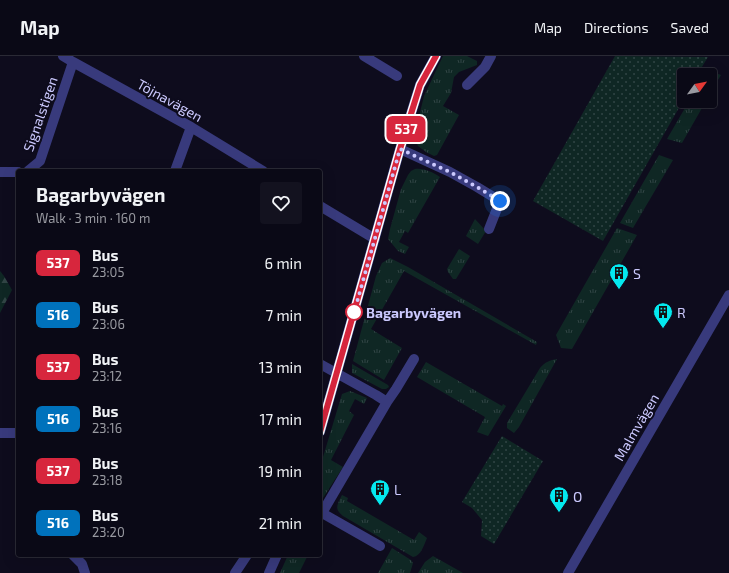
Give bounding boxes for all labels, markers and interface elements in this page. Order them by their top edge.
text: Map [20,16,60,39]
text: Map [534,19,562,36]
text: Directions [584,19,649,36]
text: Saved [671,19,709,36]
north arrow [677,68,717,108]
map controls [677,68,717,108]
street label: Signalstigen [19,74,61,154]
street label: Töjnavägen [134,75,206,125]
line badge: 537 [383,116,429,142]
text: 537 [394,120,418,137]
button: heart [260,182,302,224]
text: Bagarbyvägen [36,183,165,206]
your location [490,191,510,211]
text: Walk · 3 min · 160 m [36,210,150,226]
text: Bus [92,246,118,264]
text: 537 [46,254,70,271]
text: 6 min [264,254,302,272]
building icon: S [608,262,630,290]
text: 23:05 [92,264,124,280]
place label: S [633,265,641,282]
text: Bus [92,298,118,316]
building icon: R [652,301,674,329]
marker: Bagarbyvägen [345,303,363,321]
place label: Bagarbyvägen [366,304,461,321]
place label: R [677,304,686,321]
text: 516 [47,306,69,323]
text: 7 min [265,306,302,324]
text: 23:06 [92,316,125,332]
text: Bus [92,350,118,368]
text: 537 [46,358,70,375]
text: 13 min [259,358,302,376]
text: 23:12 [92,368,122,384]
street label: Malmvägen [610,390,662,464]
text: Bus [92,402,118,420]
text: 516 [47,410,69,427]
text: 17 min [259,410,302,428]
text: 23:16 [92,420,122,436]
text: Bus [92,454,118,472]
text: 537 [46,462,70,479]
text: 19 min [259,462,302,480]
text: 23:18 [92,472,123,488]
building icon: L [369,478,391,506]
place label: L [394,481,401,498]
building icon: O [548,485,570,513]
place label: O [573,488,582,505]
text: Bus [92,506,118,524]
text: 516 [47,514,69,531]
text: 21 min [259,514,302,532]
text: 23:20 [92,524,125,540]

